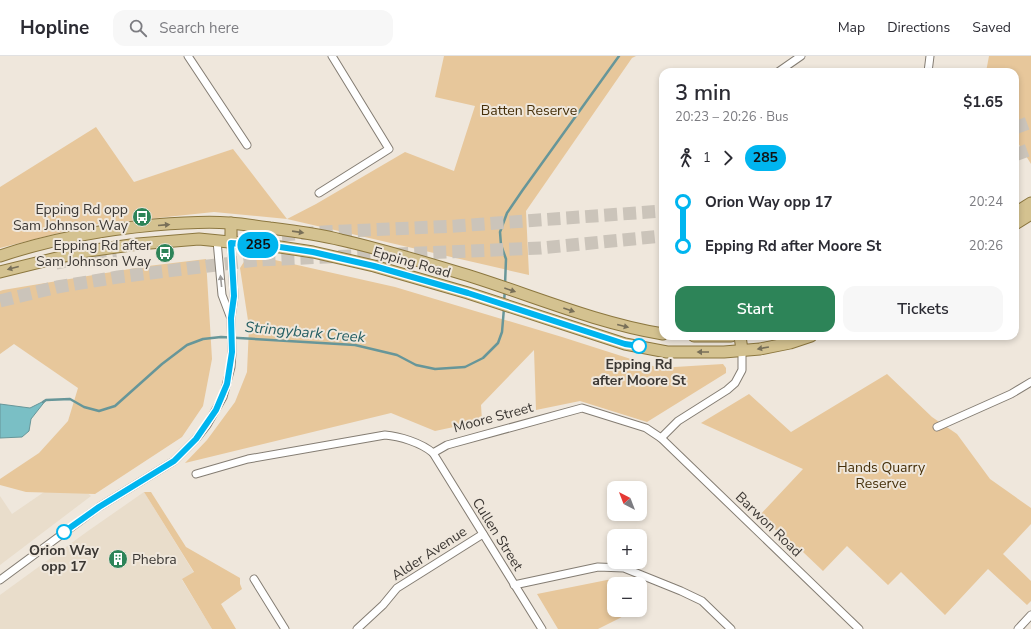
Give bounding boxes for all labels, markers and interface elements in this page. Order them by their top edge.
search box [113,10,393,46]
text: Hopline [20,15,89,41]
icon: search [127,17,149,39]
text: Search here [159,18,239,38]
text: Map [838,18,865,37]
text: Directions [887,18,950,37]
text: Saved [972,18,1011,37]
text: 3 min [675,78,731,108]
text: $1.65 [963,92,1003,112]
park label: Batten Reserve [481,101,577,120]
text: 20:23 – 20:26 · Bus [675,108,789,126]
icon: walk [675,147,697,169]
icon: forward [717,147,739,169]
text: 285 [753,148,778,167]
text: 1 [703,149,711,167]
text: Orion Way opp 17 [705,192,833,212]
text: 20:24 [969,193,1003,211]
place label: Epping Rd opp Sam Johnson Way [13,200,129,235]
bus stop icon: Epping Rd opp Sam Johnson Way [131,206,153,228]
one-way arrow [158,221,170,228]
one-way arrow [292,229,304,235]
line badge: 285 [235,232,281,258]
text: 285 [245,235,271,254]
place label: Epping Rd after Sam Johnson Way [36,236,152,271]
text: Epping Rd after Moore St [705,236,881,256]
text: 20:26 [969,237,1003,255]
bus stop icon: Epping Rd after Sam Johnson Way [154,242,176,264]
street label: Epping Road [371,242,453,283]
one-way arrow [7,266,19,272]
one-way arrow [218,275,224,287]
button: Start [675,286,835,332]
button: Tickets [843,286,1003,332]
one-way arrow [505,287,517,293]
one-way arrow [563,307,575,313]
water label: Stringybark Creek [244,317,366,347]
one-way arrow [617,323,629,329]
marker: Epping Rd after Moore St [631,338,647,354]
one-way arrow [757,345,769,351]
one-way arrow [696,349,709,355]
place label: Epping Rd after Moore St [592,355,686,390]
street label: Moore Street [451,398,535,437]
park label: Hands Quarry Reserve [837,458,926,493]
north arrow [607,481,647,521]
map controls [607,481,647,617]
street label: Barwon Road [731,488,806,561]
street label: Cullen Street [468,494,528,574]
street label: Alder Avenue [388,522,471,585]
marker: Orion Way opp 17 [56,524,72,540]
button: + [607,529,647,569]
place label: Orion Way opp 17 [29,541,100,576]
building icon: Phebra [107,548,129,570]
place label: Phebra [132,550,177,569]
button: − [607,577,647,617]

